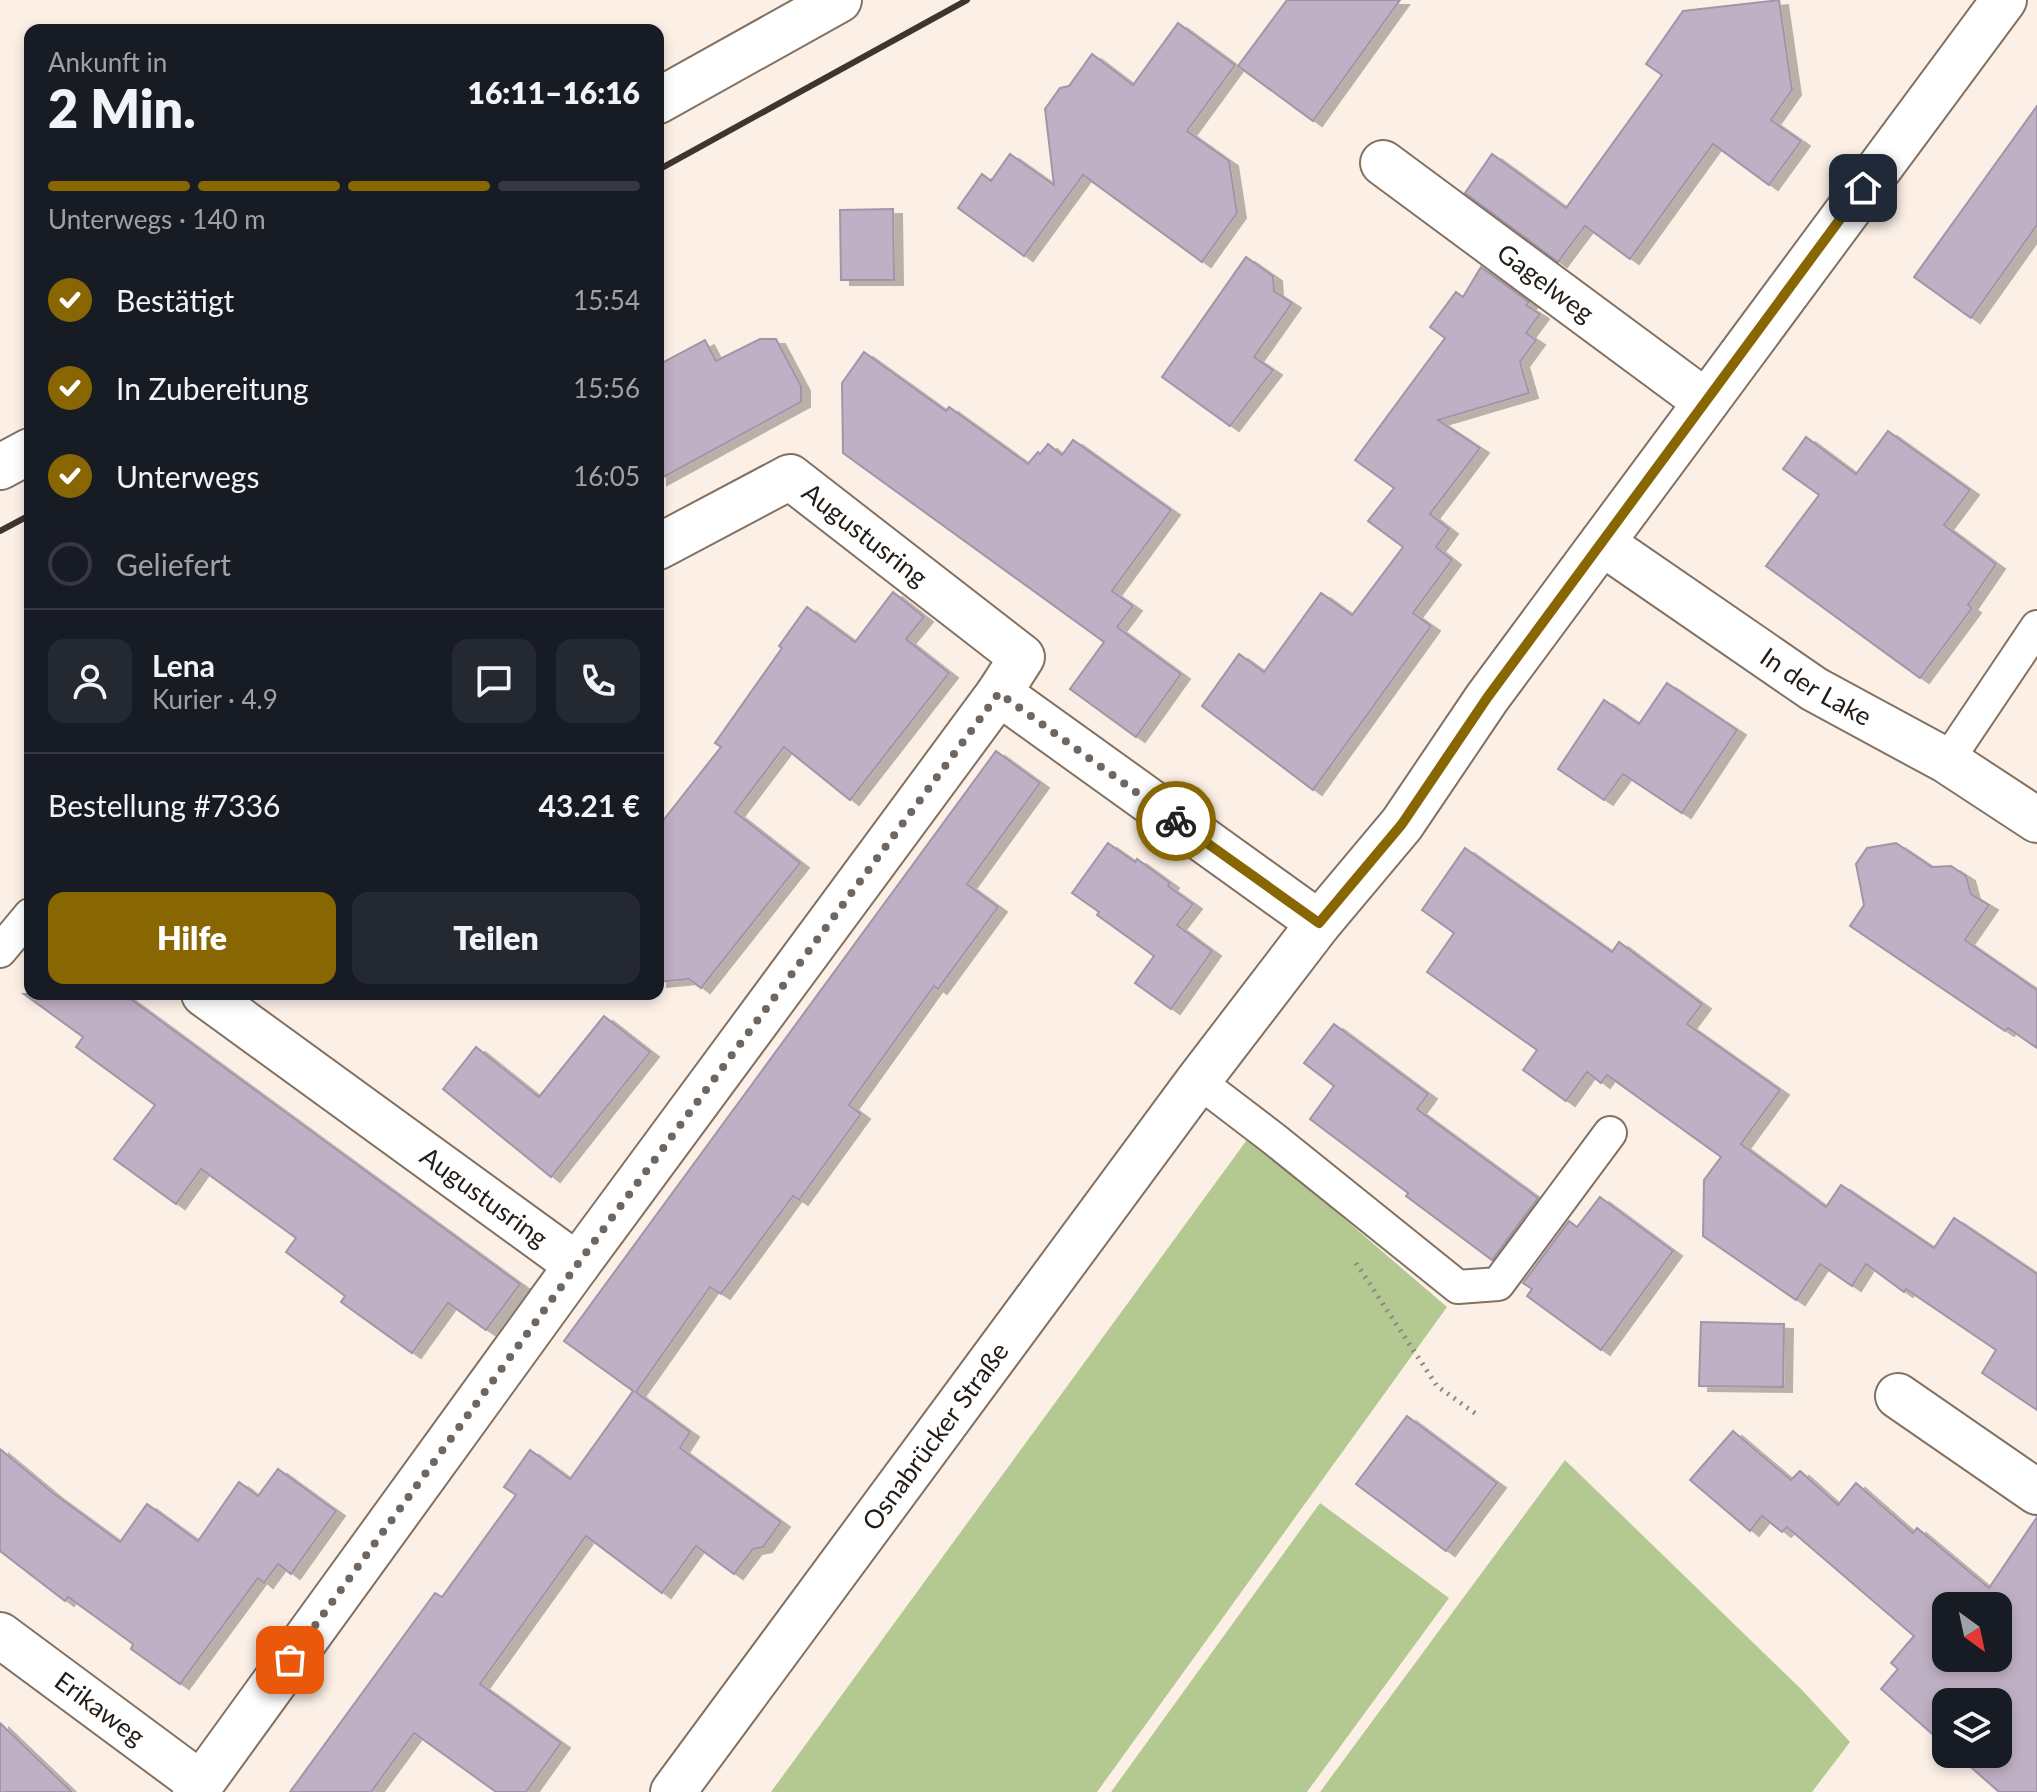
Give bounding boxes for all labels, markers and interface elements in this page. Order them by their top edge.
text: Ankunft in [48,46,167,78]
text: 16:11–16:16 [467,74,640,110]
text: 2 Min. [48,77,196,139]
pin [1829,154,1897,222]
icon: home [1841,166,1885,210]
text: Unterwegs · 140 m [48,203,266,235]
street label: Gagelweg [1491,236,1601,329]
icon: check [48,278,92,322]
text: Bestätigt [116,282,234,318]
text: 15:54 [573,284,640,316]
icon: check [48,366,92,410]
text: In Zubereitung [116,370,309,406]
text: 15:56 [573,372,640,404]
icon: check [48,454,92,498]
text: Unterwegs [116,458,259,494]
text: 16:05 [573,460,640,492]
street label: Augustusring [796,476,934,593]
text: Geliefert [116,546,231,582]
button: person [48,639,132,723]
button: chat [452,639,536,723]
button: phone [556,639,640,723]
street label: In der Lake [1755,640,1877,732]
text: Lena [152,647,215,683]
text: Kurier · 4.9 [152,683,278,715]
courier [1136,781,1216,861]
text: Bestellung #7336 [48,787,280,823]
text: 43.21 € [539,787,640,823]
icon: bike [1154,799,1198,843]
button: Hilfe [48,892,336,984]
button: Teilen [352,892,640,984]
street label: Augustusring [414,1140,555,1254]
street label: Osnabrücker Straße [855,1335,1015,1536]
north arrow [1932,1592,2012,1672]
map controls [1932,1592,2012,1768]
pin [256,1626,324,1694]
icon: bag [268,1638,312,1682]
street label: Erikaweg [49,1664,151,1752]
button: layers [1932,1688,2012,1768]

